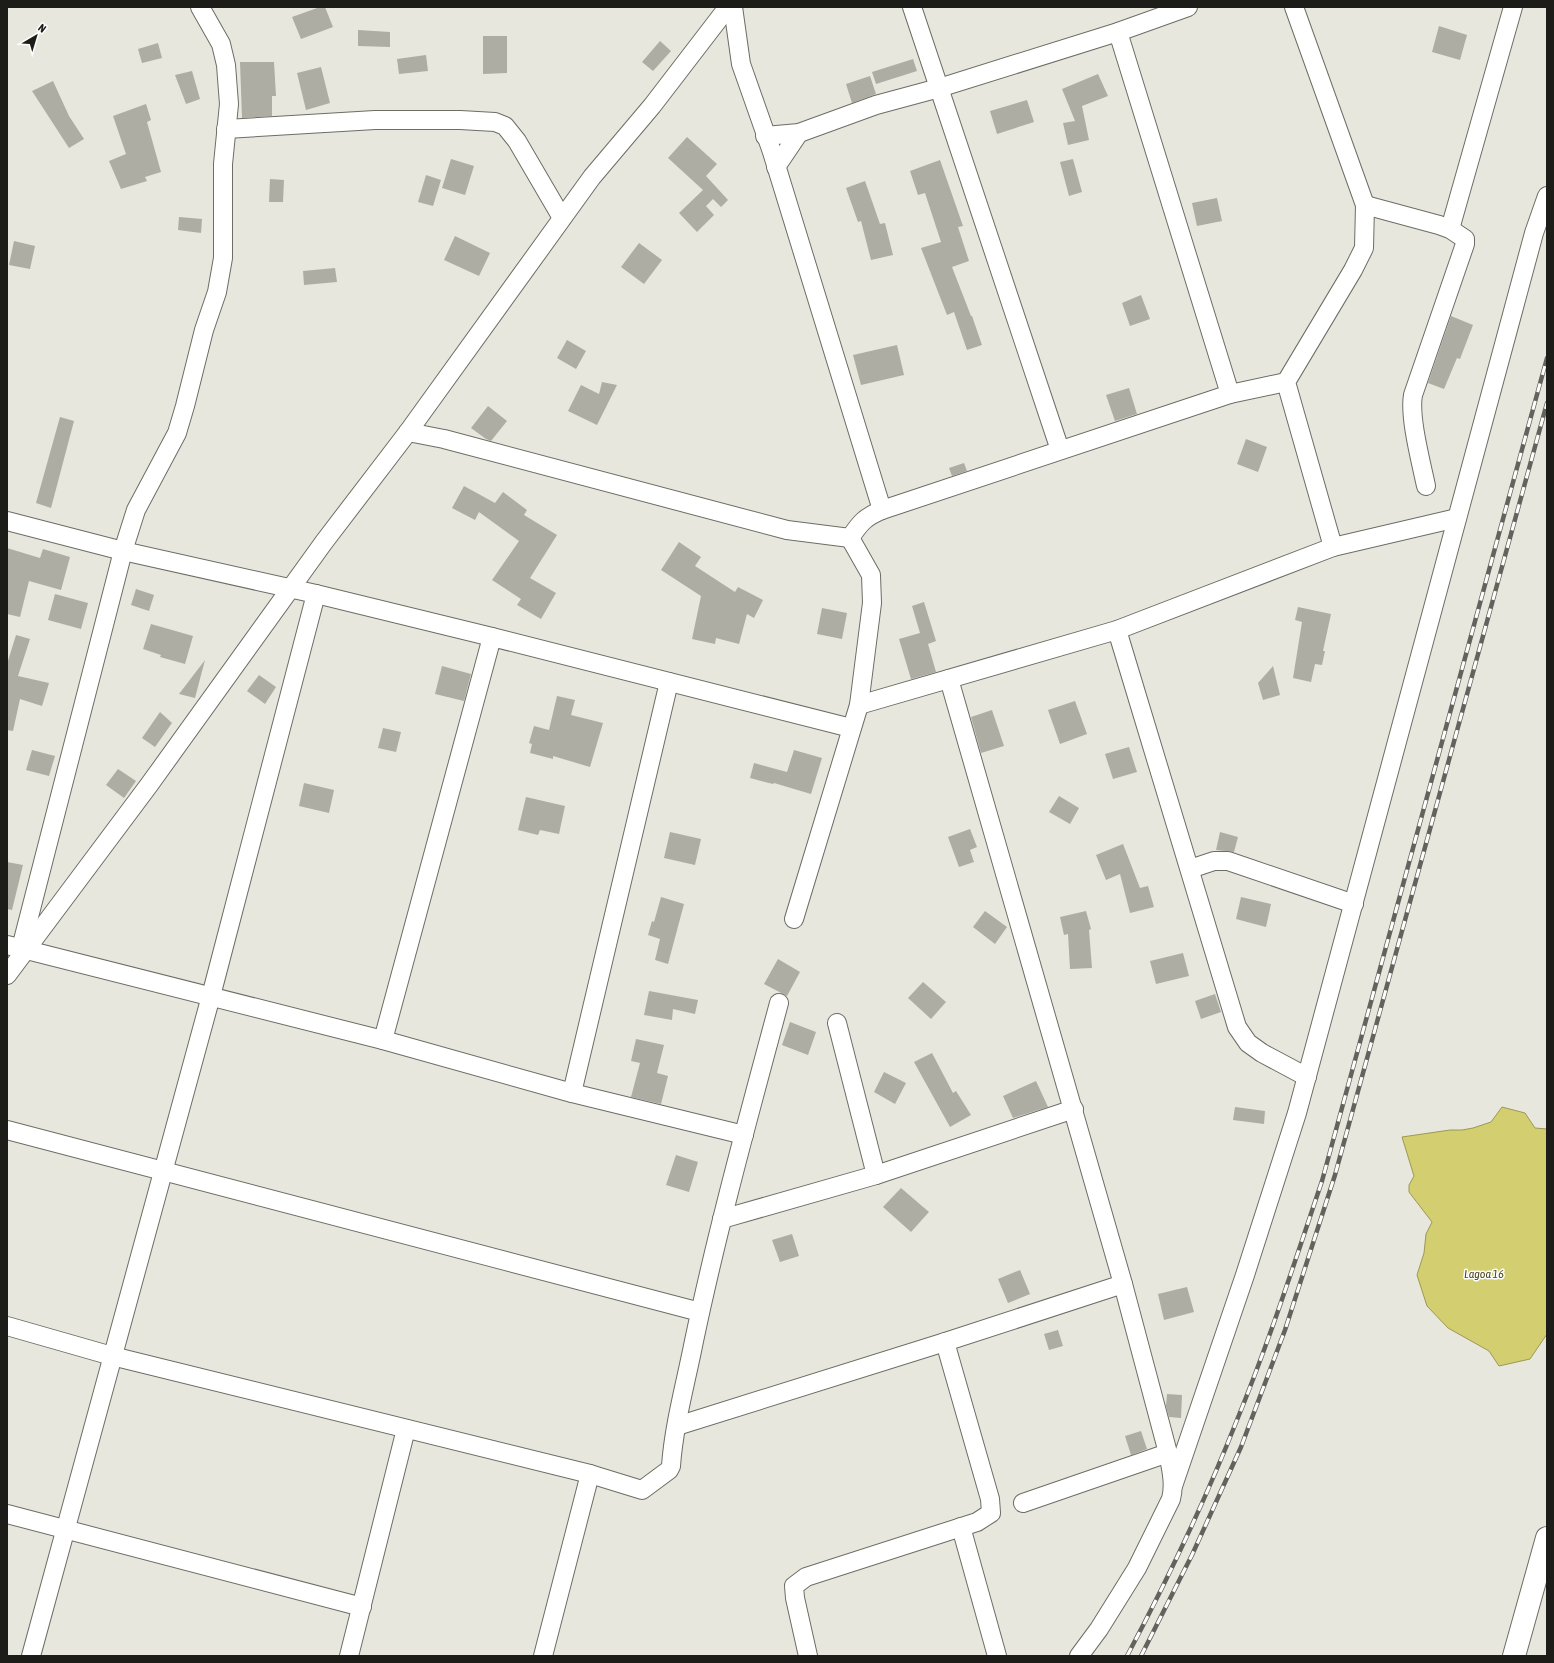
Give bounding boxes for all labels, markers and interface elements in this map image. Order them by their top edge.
north arrow [16,16,56,56]
text: N [36,21,48,35]
water label: Lagoa 16 [1464,1267,1504,1281]

